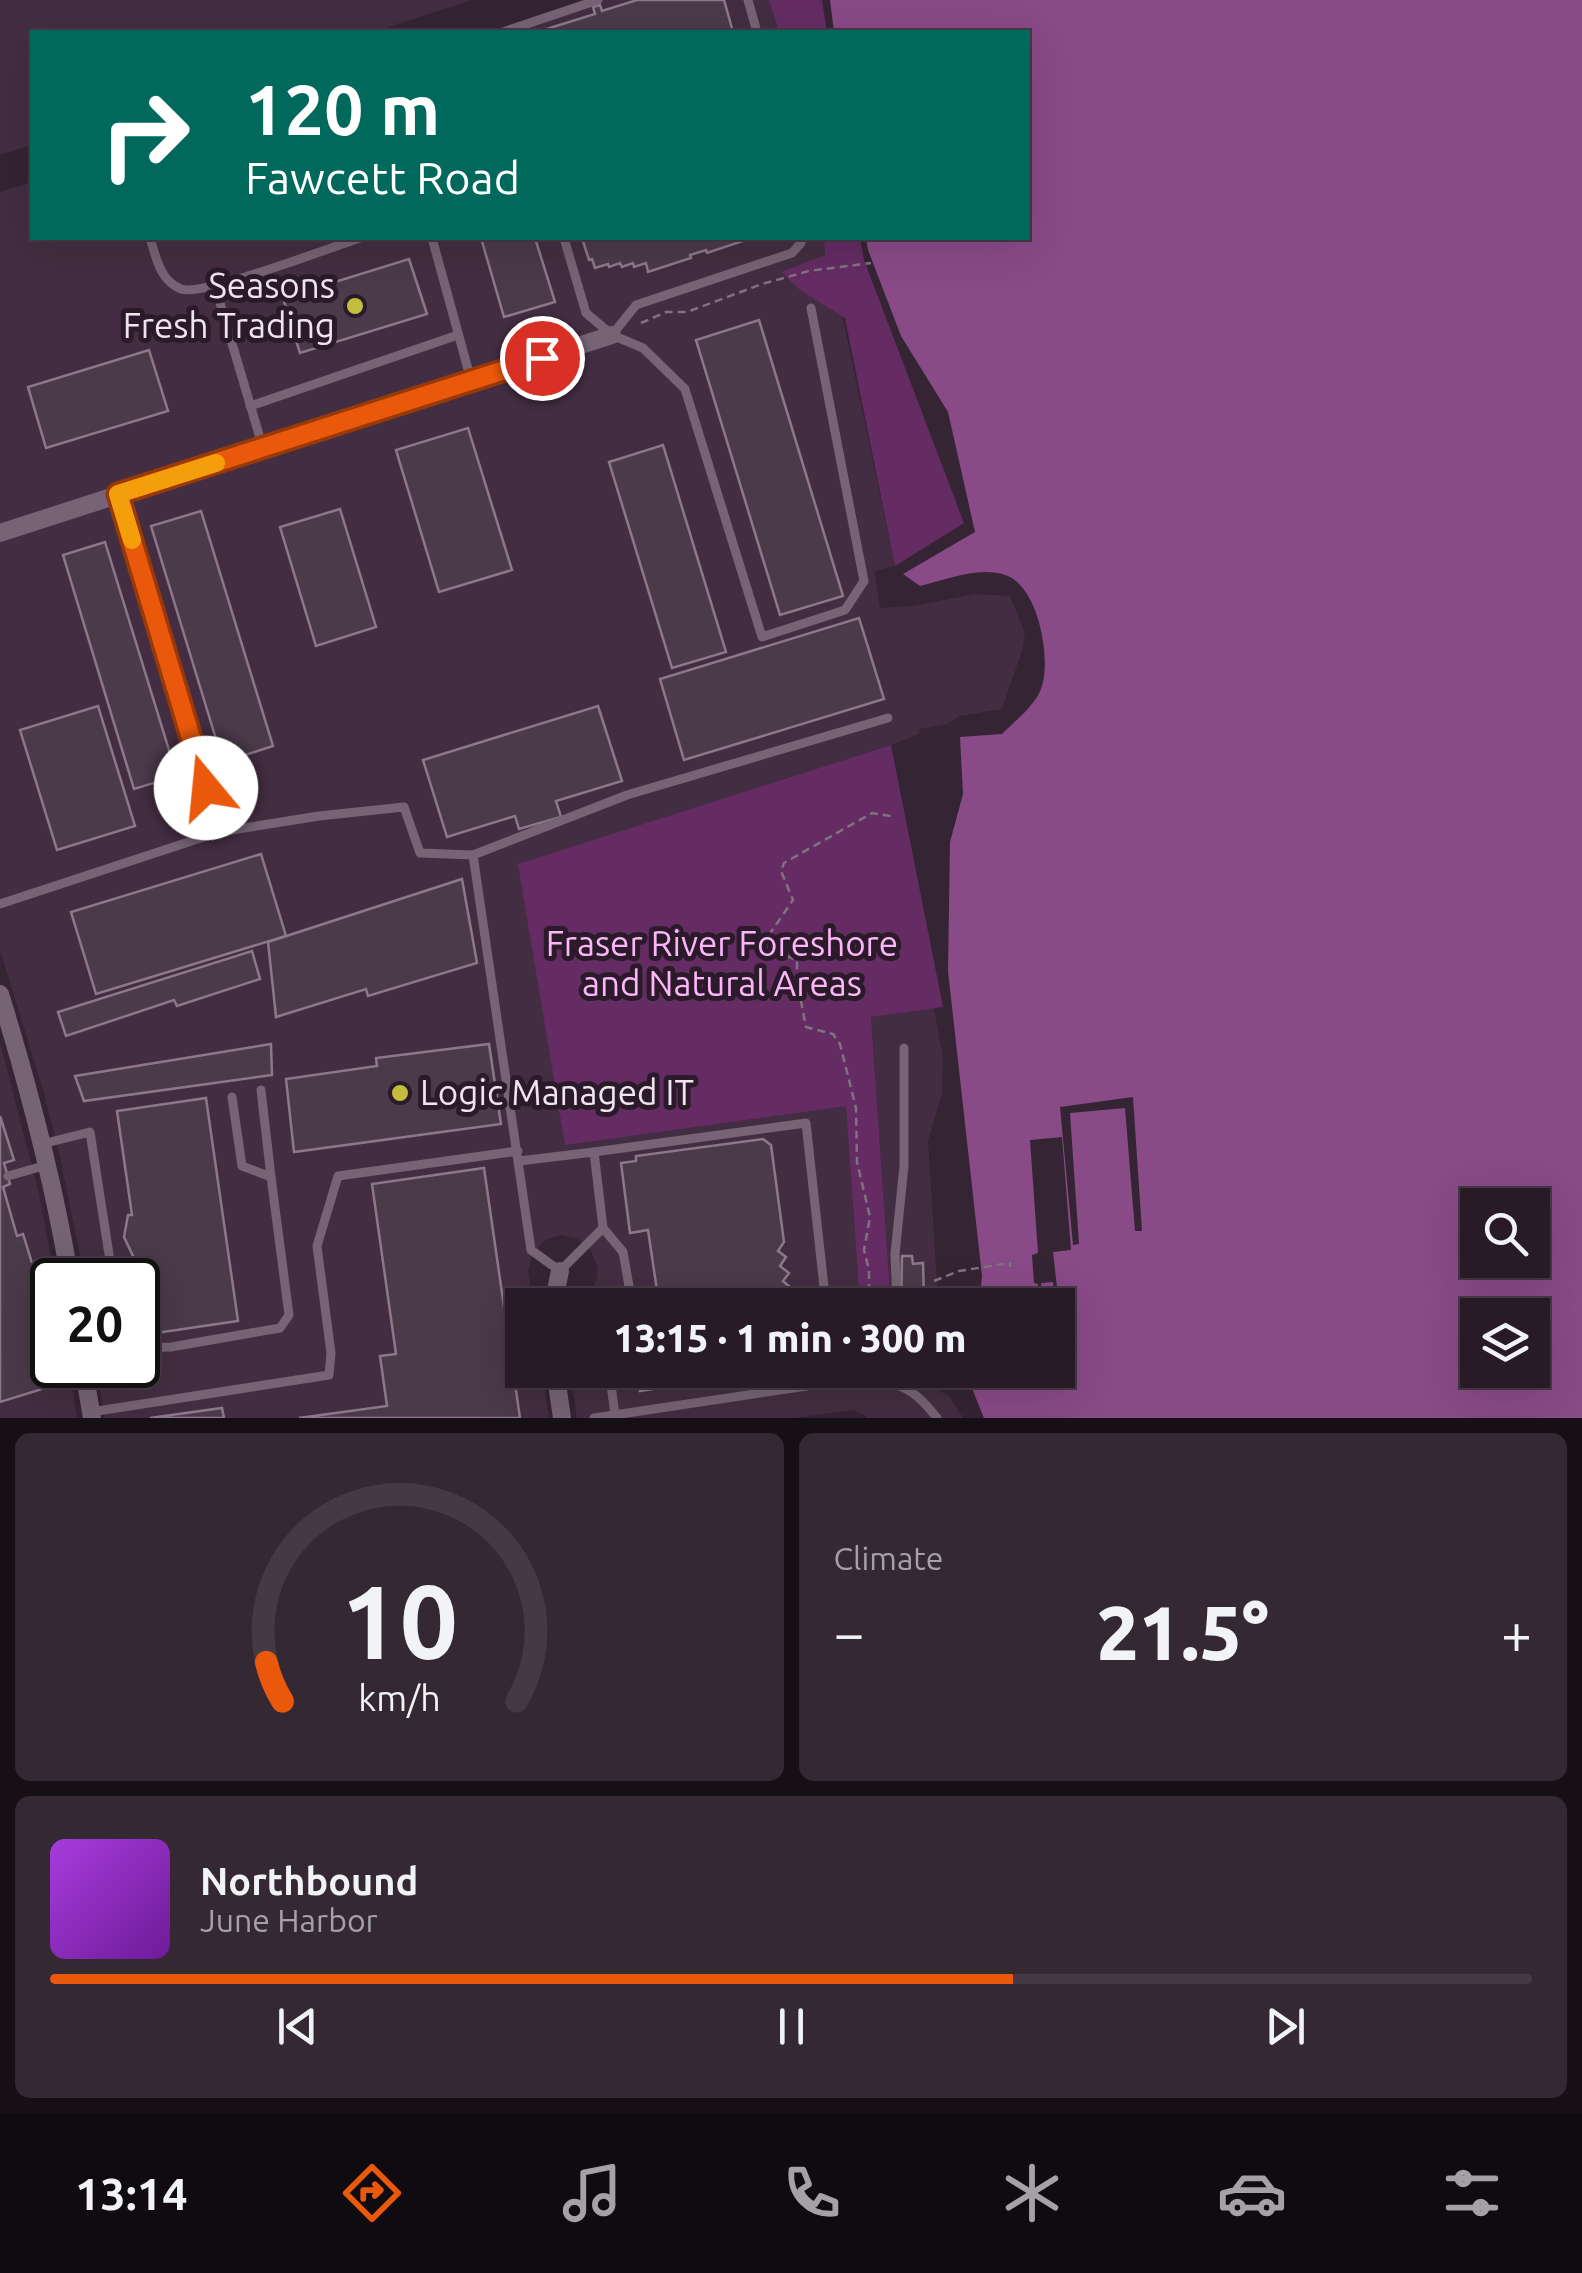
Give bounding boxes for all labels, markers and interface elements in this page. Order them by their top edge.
icon: right [80,70,210,200]
text: 120 m [245,70,440,148]
text: Fawcett Road [245,152,520,203]
place label: Seasons Fresh Trading [123,265,335,345]
marker: Seasons Fresh Trading [344,295,366,317]
pin [500,316,585,401]
icon: arrive [515,331,570,386]
position arrow [154,736,258,840]
park label: Fraser River Foreshore and Natural Areas [546,923,898,1003]
place label: Logic Managed IT [420,1072,694,1112]
marker: Logic Managed IT [389,1082,411,1104]
map controls [1460,1188,1550,1388]
button: search [1460,1188,1550,1278]
speed limit sign: 20 [30,1258,160,1388]
button: layers [1460,1298,1550,1388]
text: 13:15 · 1 min · 300 m [613,1317,967,1359]
text: Climate [834,1540,944,1576]
text: 10 [341,1562,458,1679]
text: 21.5° [1096,1590,1269,1674]
text: − [834,1602,865,1663]
text: + [1501,1602,1532,1663]
text: km/h [358,1678,441,1718]
text: Northbound [200,1860,418,1902]
text: June Harbor [200,1902,378,1938]
icon: previous [270,1999,325,2054]
icon: pause [764,1999,819,2054]
icon: next [1258,1999,1313,2054]
icon: directions [337,2158,407,2228]
icon: music [557,2158,627,2228]
icon: phone [777,2158,847,2228]
icon: climate [997,2158,1067,2228]
icon: car [1217,2158,1287,2228]
icon: filters [1437,2158,1507,2228]
text: 13:14 [75,2168,188,2219]

